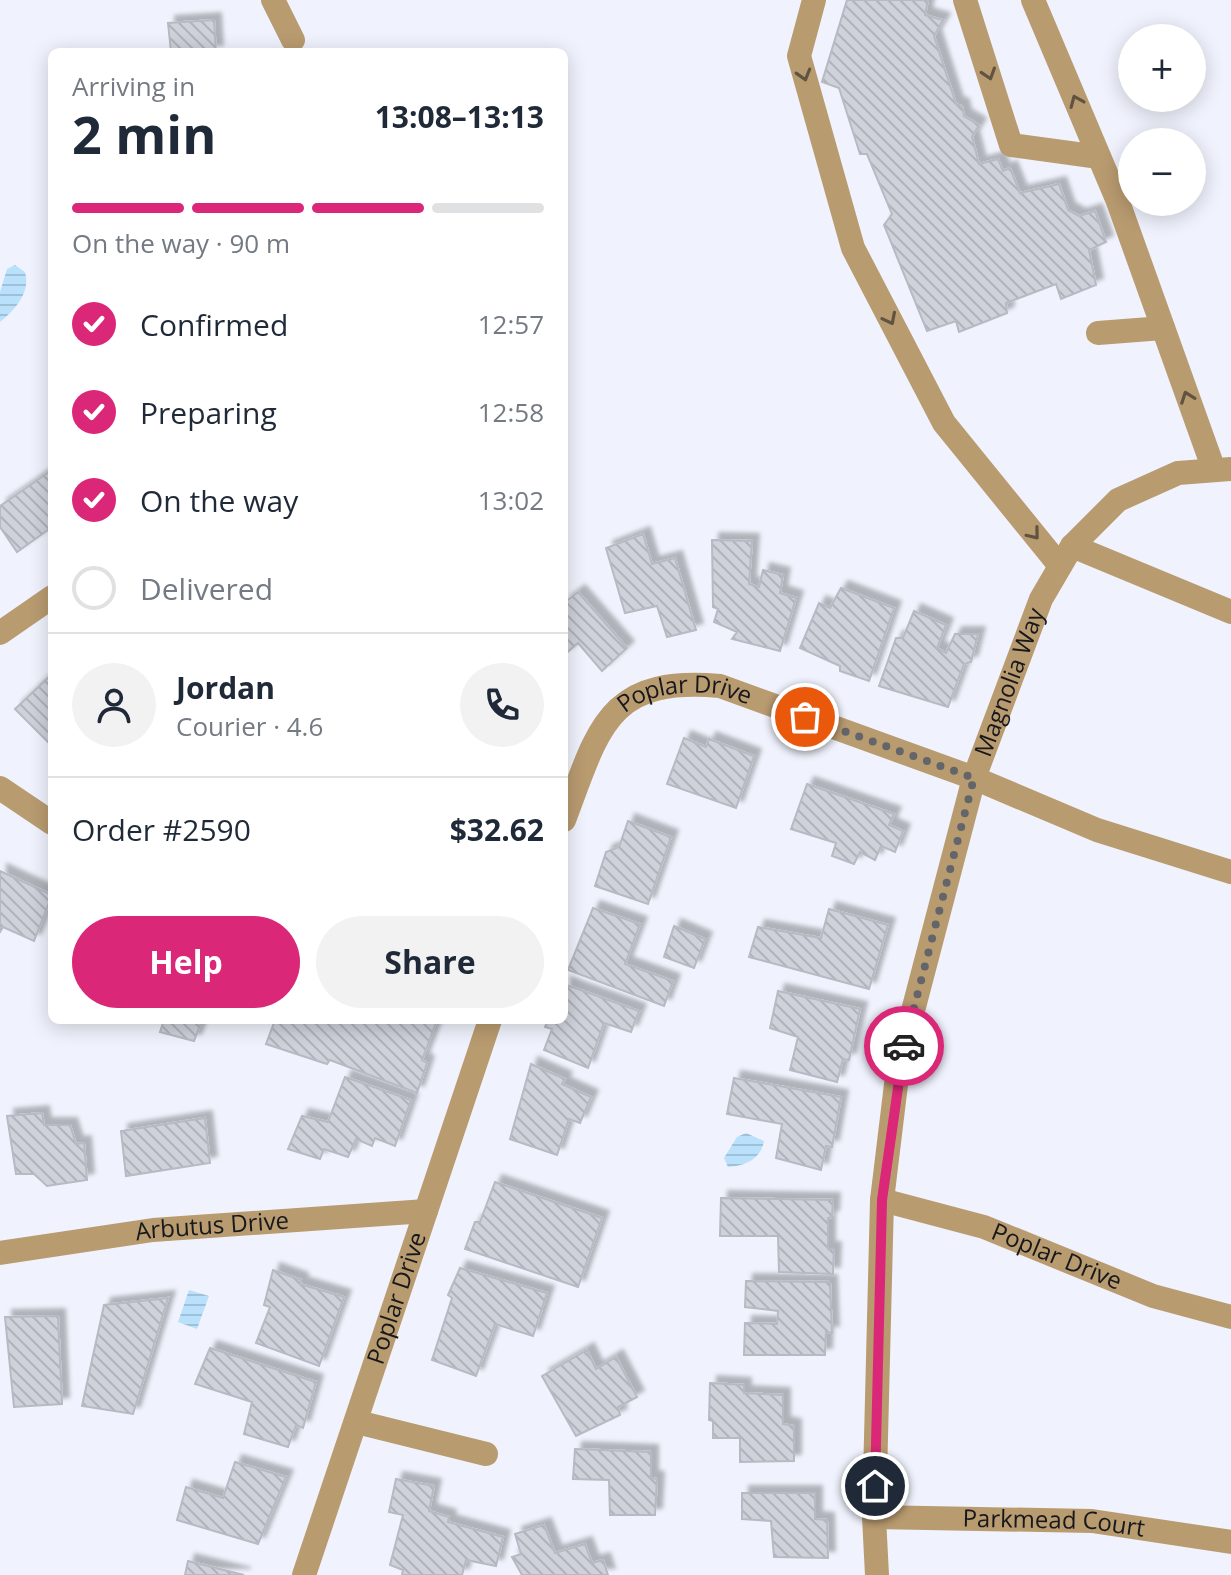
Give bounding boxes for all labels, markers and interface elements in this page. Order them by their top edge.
map controls [1118,24,1206,216]
button: + [1118,24,1206,112]
one-way arrow [979,67,995,81]
text: Arriving in [72,68,195,104]
one-way arrow [795,68,811,82]
one-way arrow [1069,95,1085,109]
text: 13:08–13:13 [375,96,544,137]
text: 2 min [72,98,216,169]
button: − [1118,128,1206,216]
text: On the way · 90 m [72,225,290,261]
icon: check [72,302,116,346]
text: Confirmed [140,304,288,345]
text: 12:57 [478,306,544,342]
one-way arrow [880,311,895,326]
icon: check [72,390,116,434]
one-way arrow [1181,390,1197,404]
text: Preparing [140,392,277,433]
text: 12:58 [478,394,544,430]
icon: check [72,478,116,522]
text: On the way [140,480,298,521]
text: 13:02 [478,482,544,518]
one-way arrow [1024,525,1039,539]
text: Delivered [140,568,273,609]
street label: Magnolia Way [966,602,1052,761]
button: person [72,663,156,747]
button: phone [460,663,544,747]
text: Jordan [176,667,275,708]
street label: Poplar Drive [609,667,757,719]
pin [771,683,839,751]
icon: bag [783,695,827,739]
text: Courier · 4.6 [176,708,323,744]
text: Order #2590 [72,809,251,850]
text: $32.62 [450,809,544,850]
button: Help [72,916,300,1008]
button: Share [316,916,544,1008]
courier [864,1006,944,1086]
icon: car [882,1024,926,1068]
street label: Arbutus Drive [133,1203,290,1247]
street label: Poplar Drive [987,1214,1127,1297]
street label: Poplar Drive [358,1227,433,1368]
pin [841,1452,909,1520]
icon: home [853,1464,897,1508]
street label: Parkmead Court [962,1501,1147,1544]

